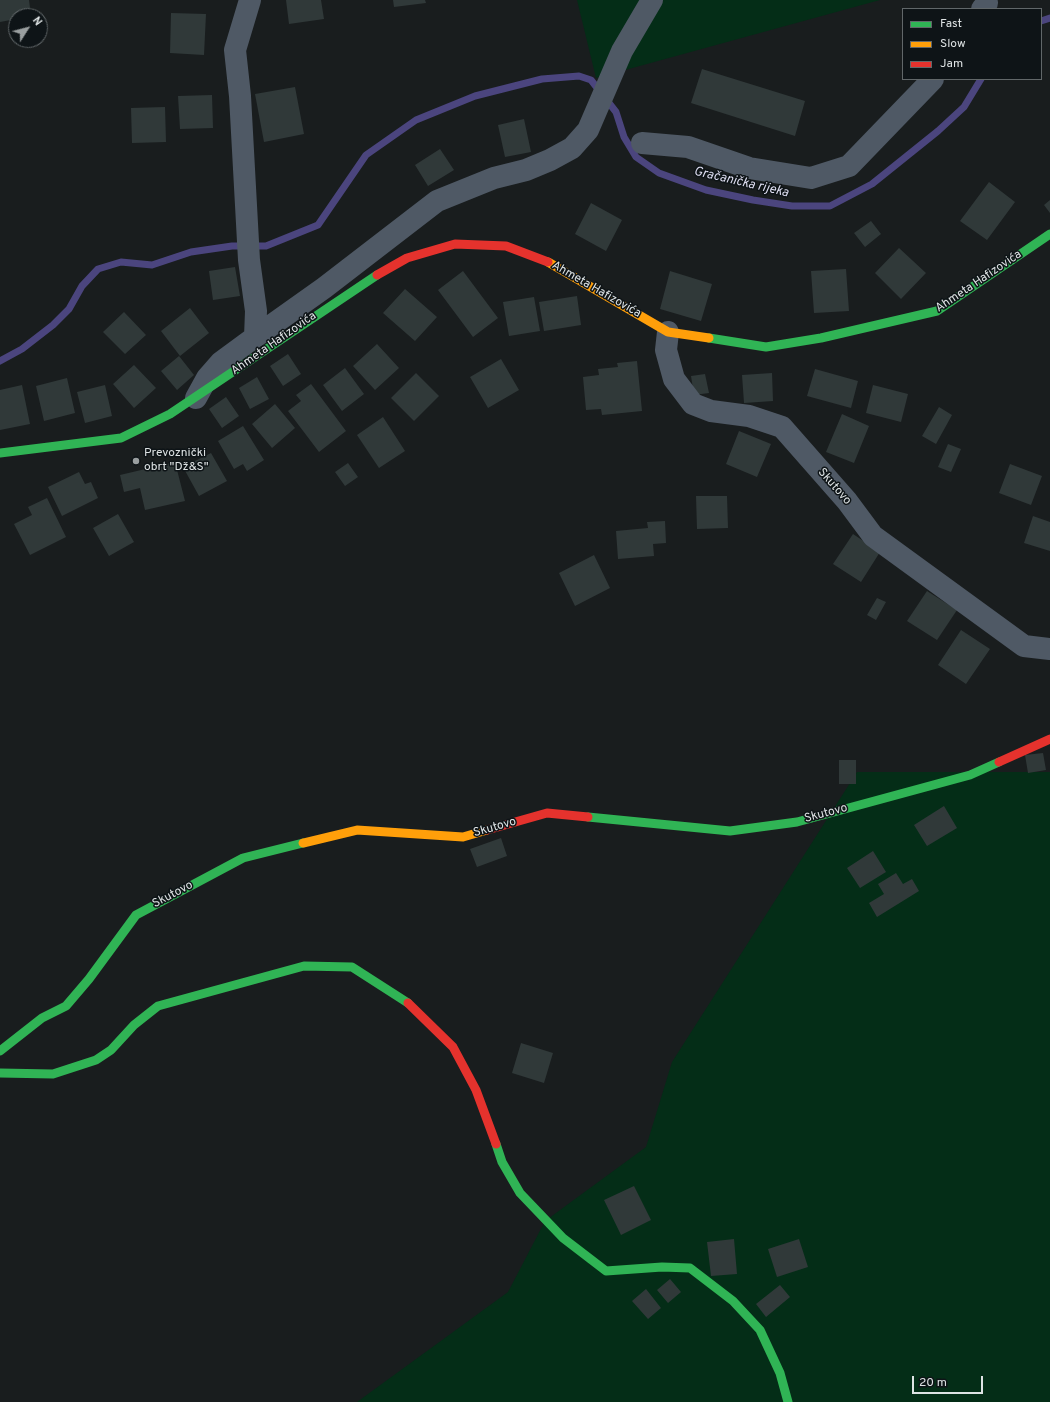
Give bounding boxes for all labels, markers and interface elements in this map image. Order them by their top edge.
north arrow [8,8,48,48]
legend [902,8,1042,80]
text: N [29,14,45,29]
text: Fast [940,16,962,32]
text: Slow [940,36,966,52]
text: Jam [940,56,963,72]
water label: Gračanička rijeka [692,165,790,201]
street label: Ahmeta Hafizovića [933,248,1025,316]
street label: Ahmeta Hafizovića [549,259,643,321]
street label: Ahmeta Hafizovića [229,309,319,379]
place label: Prevoznički obrt "Dž&S" [144,447,209,475]
marker: Prevoznički obrt "Dž&S" [131,456,141,466]
street label: Skutovo [814,466,854,508]
street label: Skutovo [803,801,849,827]
street label: Skutovo [472,815,518,841]
street label: Skutovo [150,878,196,912]
scale bar [914,1368,985,1394]
text: 20 m [919,1375,947,1391]

